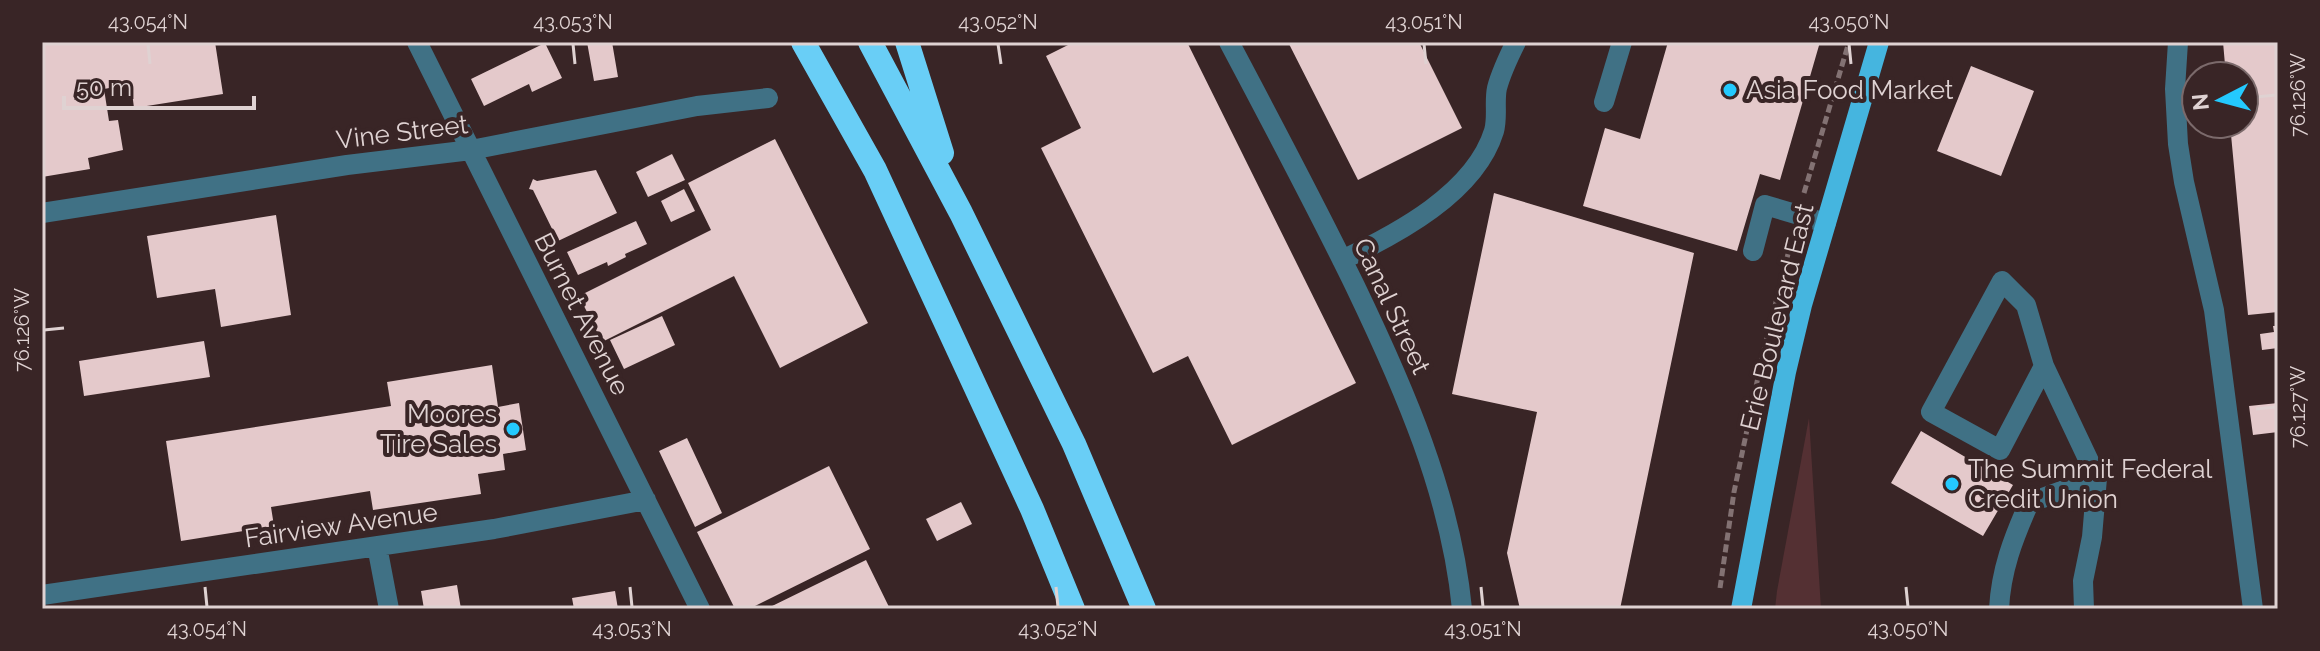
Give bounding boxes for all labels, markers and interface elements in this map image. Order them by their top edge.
text: 43.054°N [108,10,188,34]
text: 43.053°N [533,10,613,34]
text: 43.052°N [958,10,1038,34]
text: 43.051°N [1385,10,1463,34]
text: 43.050°N [1808,10,1890,34]
text: 76.126°W [2286,53,2310,137]
scale bar [64,60,254,110]
north arrow [2180,60,2260,140]
text: 50 m [76,73,132,102]
place label: Asia Food Market [1746,75,1954,105]
marker: Asia Food Market [1721,81,1739,99]
text: N [2186,92,2214,112]
street label: Vine Street [334,109,470,155]
street label: Erie Boulevard East [1734,200,1820,434]
street label: Burnet Avenue [528,228,636,400]
street label: Canal Street [1347,233,1437,379]
text: 76.126°W [10,288,34,372]
text: 76.127°W [2286,366,2310,448]
place label: Moores Tire Sales [380,399,497,459]
marker: Moores Tire Sales [504,420,522,438]
place label: The Summit Federal Credit Union [1968,454,2213,514]
marker: The Summit Federal Credit Union [1943,475,1961,493]
street label: Fairview Avenue [243,497,439,553]
text: 43.054°N [167,617,247,641]
text: 43.053°N [592,617,672,641]
text: 43.052°N [1018,617,1098,641]
text: 43.051°N [1444,617,1522,641]
text: 43.050°N [1867,617,1949,641]

